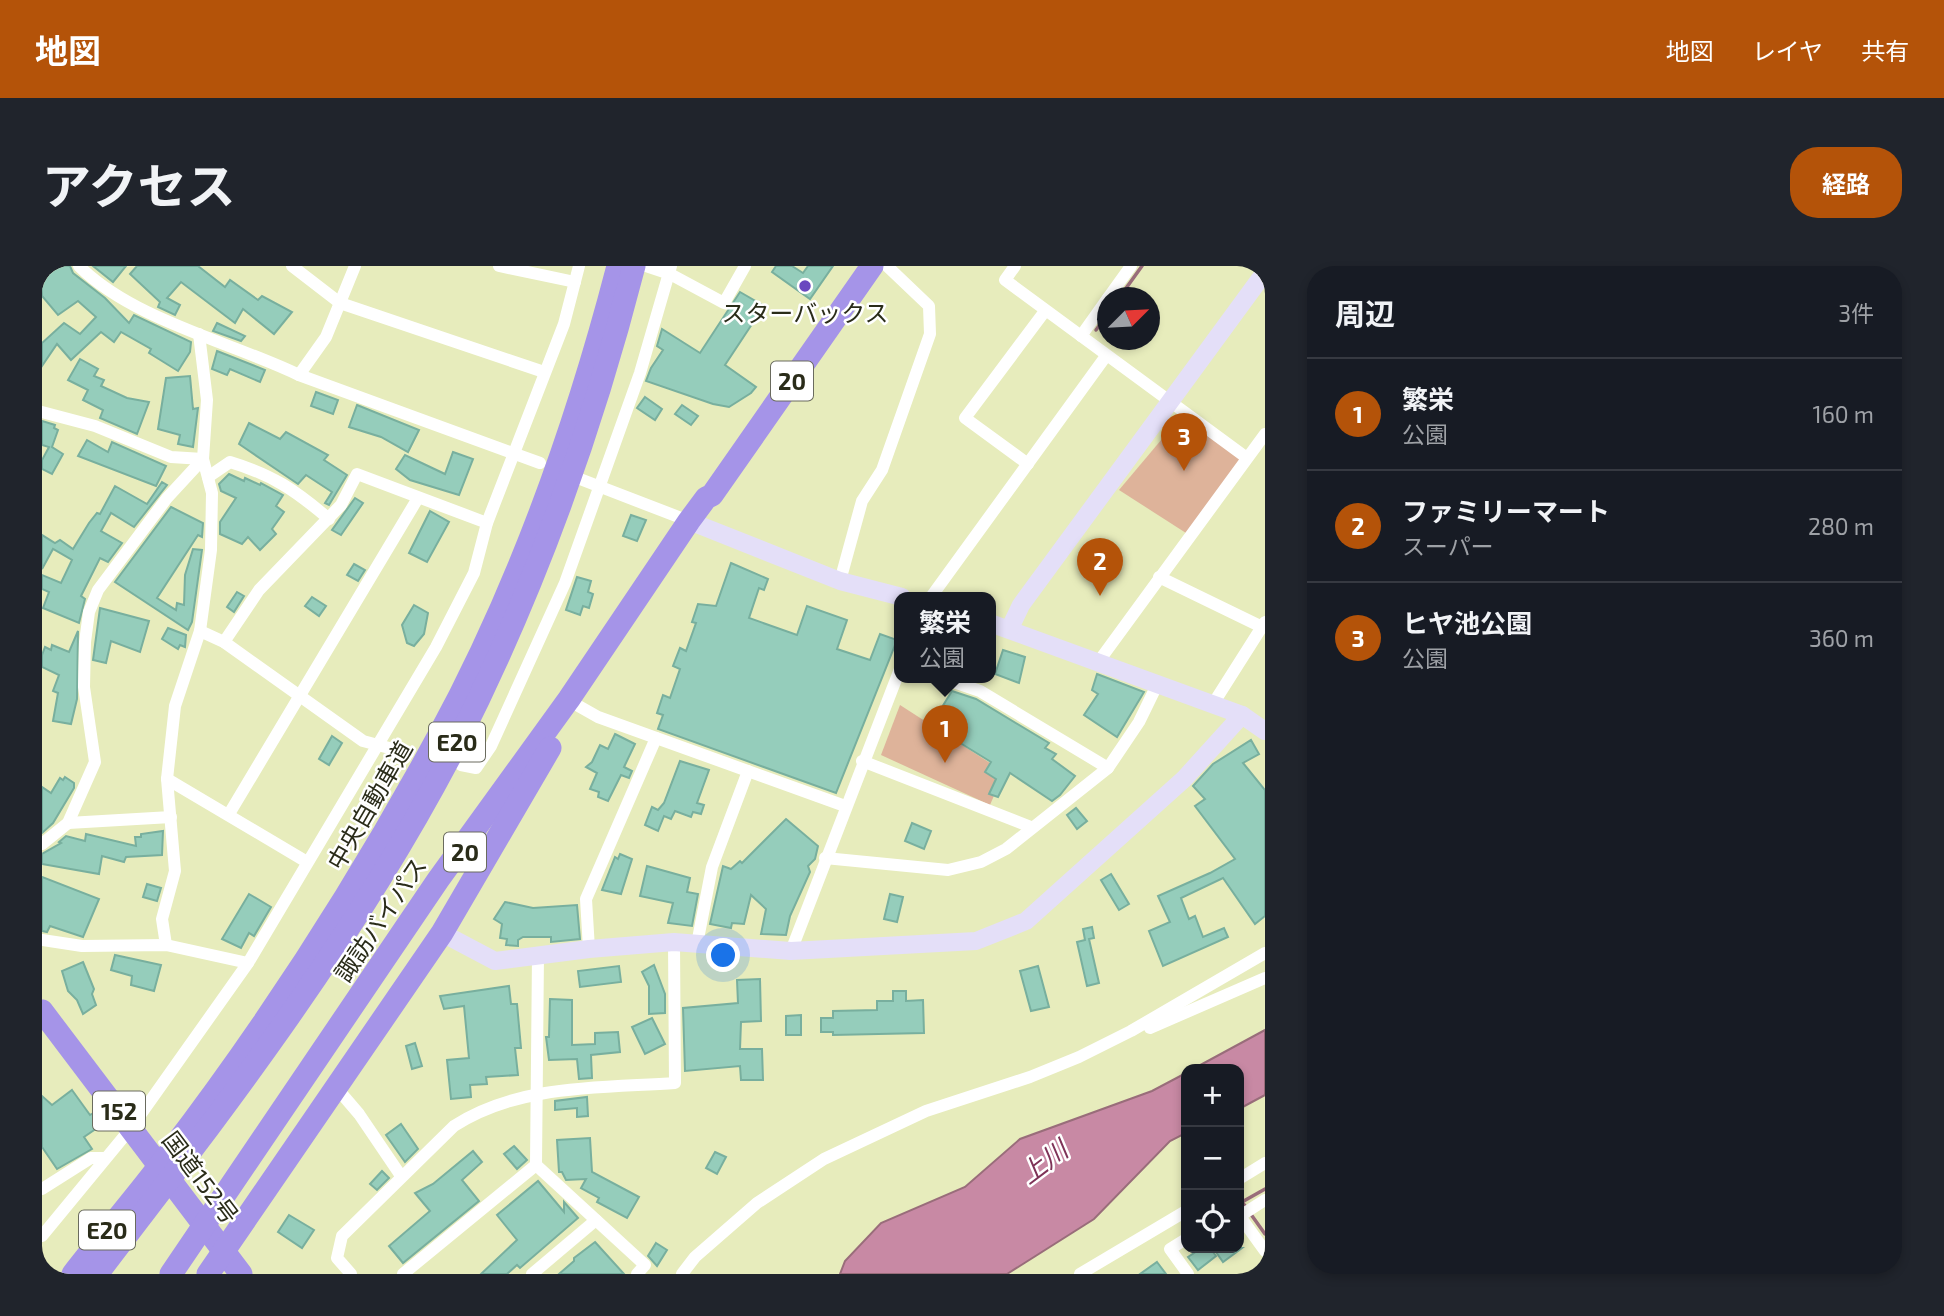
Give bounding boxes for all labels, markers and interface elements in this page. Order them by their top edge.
text: 地図 [35,30,101,70]
text: 地図 [1666,36,1714,65]
text: レイヤ [1752,36,1823,65]
text: 共有 [1861,36,1909,65]
button: 経路 [1790,147,1902,218]
text: アクセス [42,155,236,214]
marker: スターバックス [797,278,813,294]
north arrow [1097,287,1160,350]
text: 周辺 [1335,295,1395,331]
place label: スターバックス [721,298,889,327]
text: 3件 [1838,299,1874,327]
road number: 20 [771,362,813,400]
text: 繁栄 [1402,383,1454,414]
text: 1 [1353,400,1363,428]
text: 160 m [1813,400,1874,428]
pin: 3 [1161,413,1207,471]
text: 公園 [1402,420,1448,448]
text: ファミリーマート [1402,495,1610,526]
text: 2 [1351,512,1365,540]
text: 280 m [1808,512,1874,540]
text: スーパー [1402,532,1494,560]
pin: 2 [1077,538,1123,596]
popup [894,592,996,683]
text: 繁栄 [919,606,971,637]
text: ヒヤ池公園 [1402,607,1532,638]
text: 3 [1351,624,1365,652]
text: 360 m [1809,624,1874,652]
text: 公園 [919,643,965,671]
text: 公園 [1402,644,1448,672]
pin: 1 [922,705,968,763]
road number: E20 [429,722,485,762]
street label: 中央自動車道 [320,735,418,875]
road number: 20 [444,832,486,872]
street label: 諏訪バイパス [328,851,432,987]
your location [706,938,740,972]
map controls [1181,1064,1244,1253]
button: + [1181,1064,1244,1127]
road number: 152 [93,1091,145,1130]
street label: 国道152号 [157,1125,245,1229]
button: − [1181,1127,1244,1190]
water label: 上川 [1013,1131,1075,1189]
button: locate [1181,1190,1244,1253]
road number: E20 [79,1211,135,1250]

